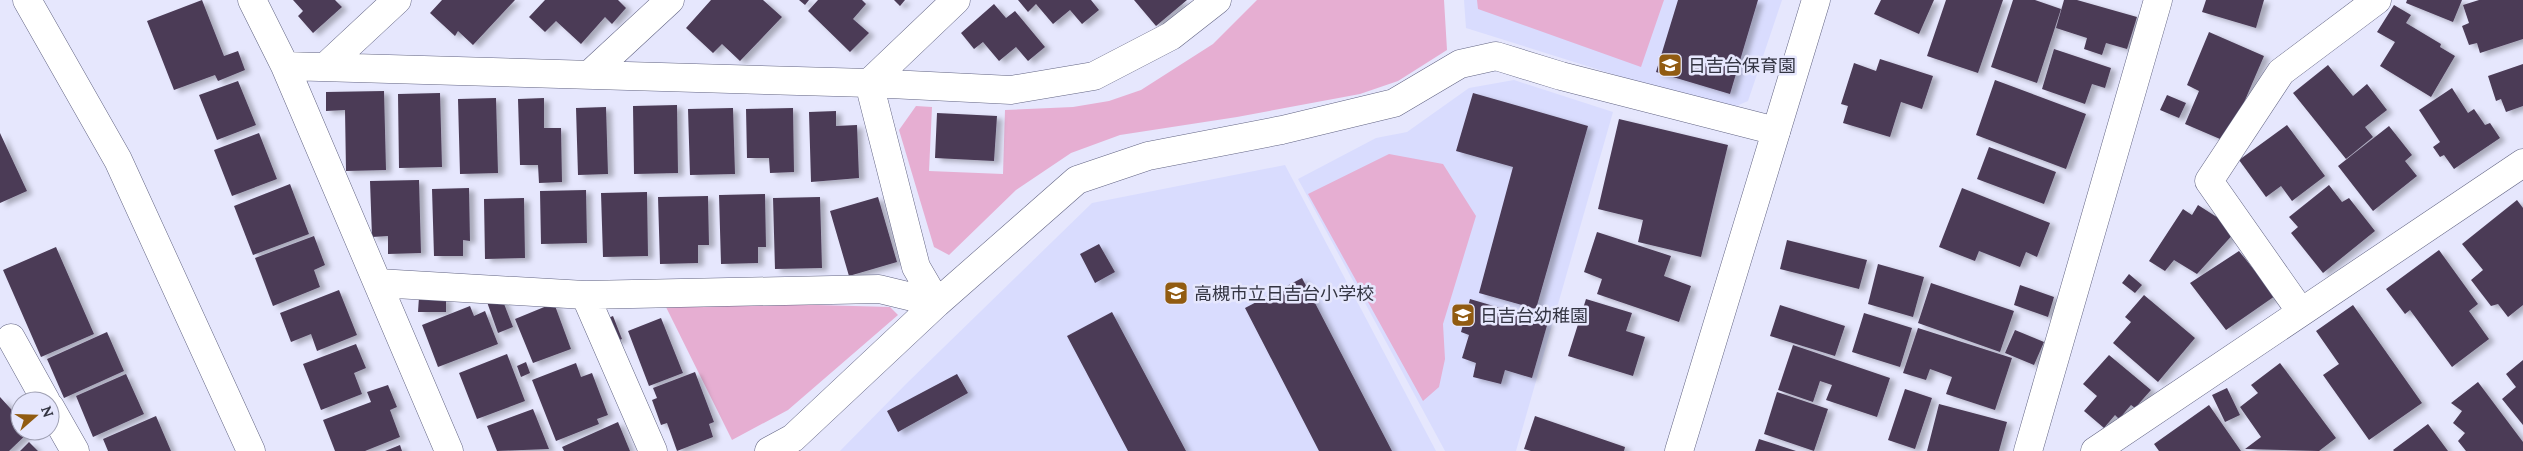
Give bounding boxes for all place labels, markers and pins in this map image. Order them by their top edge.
school or university icon: 日吉台保育園 [1657,52,1683,78]
place label: 日吉台保育園 [1688,54,1796,77]
school or university icon: 高槻市立日吉台小学校 [1163,280,1189,306]
place label: 高槻市立日吉台小学校 [1194,282,1374,305]
school or university icon: 日吉台幼稚園 [1450,302,1476,328]
place label: 日吉台幼稚園 [1480,304,1588,327]

